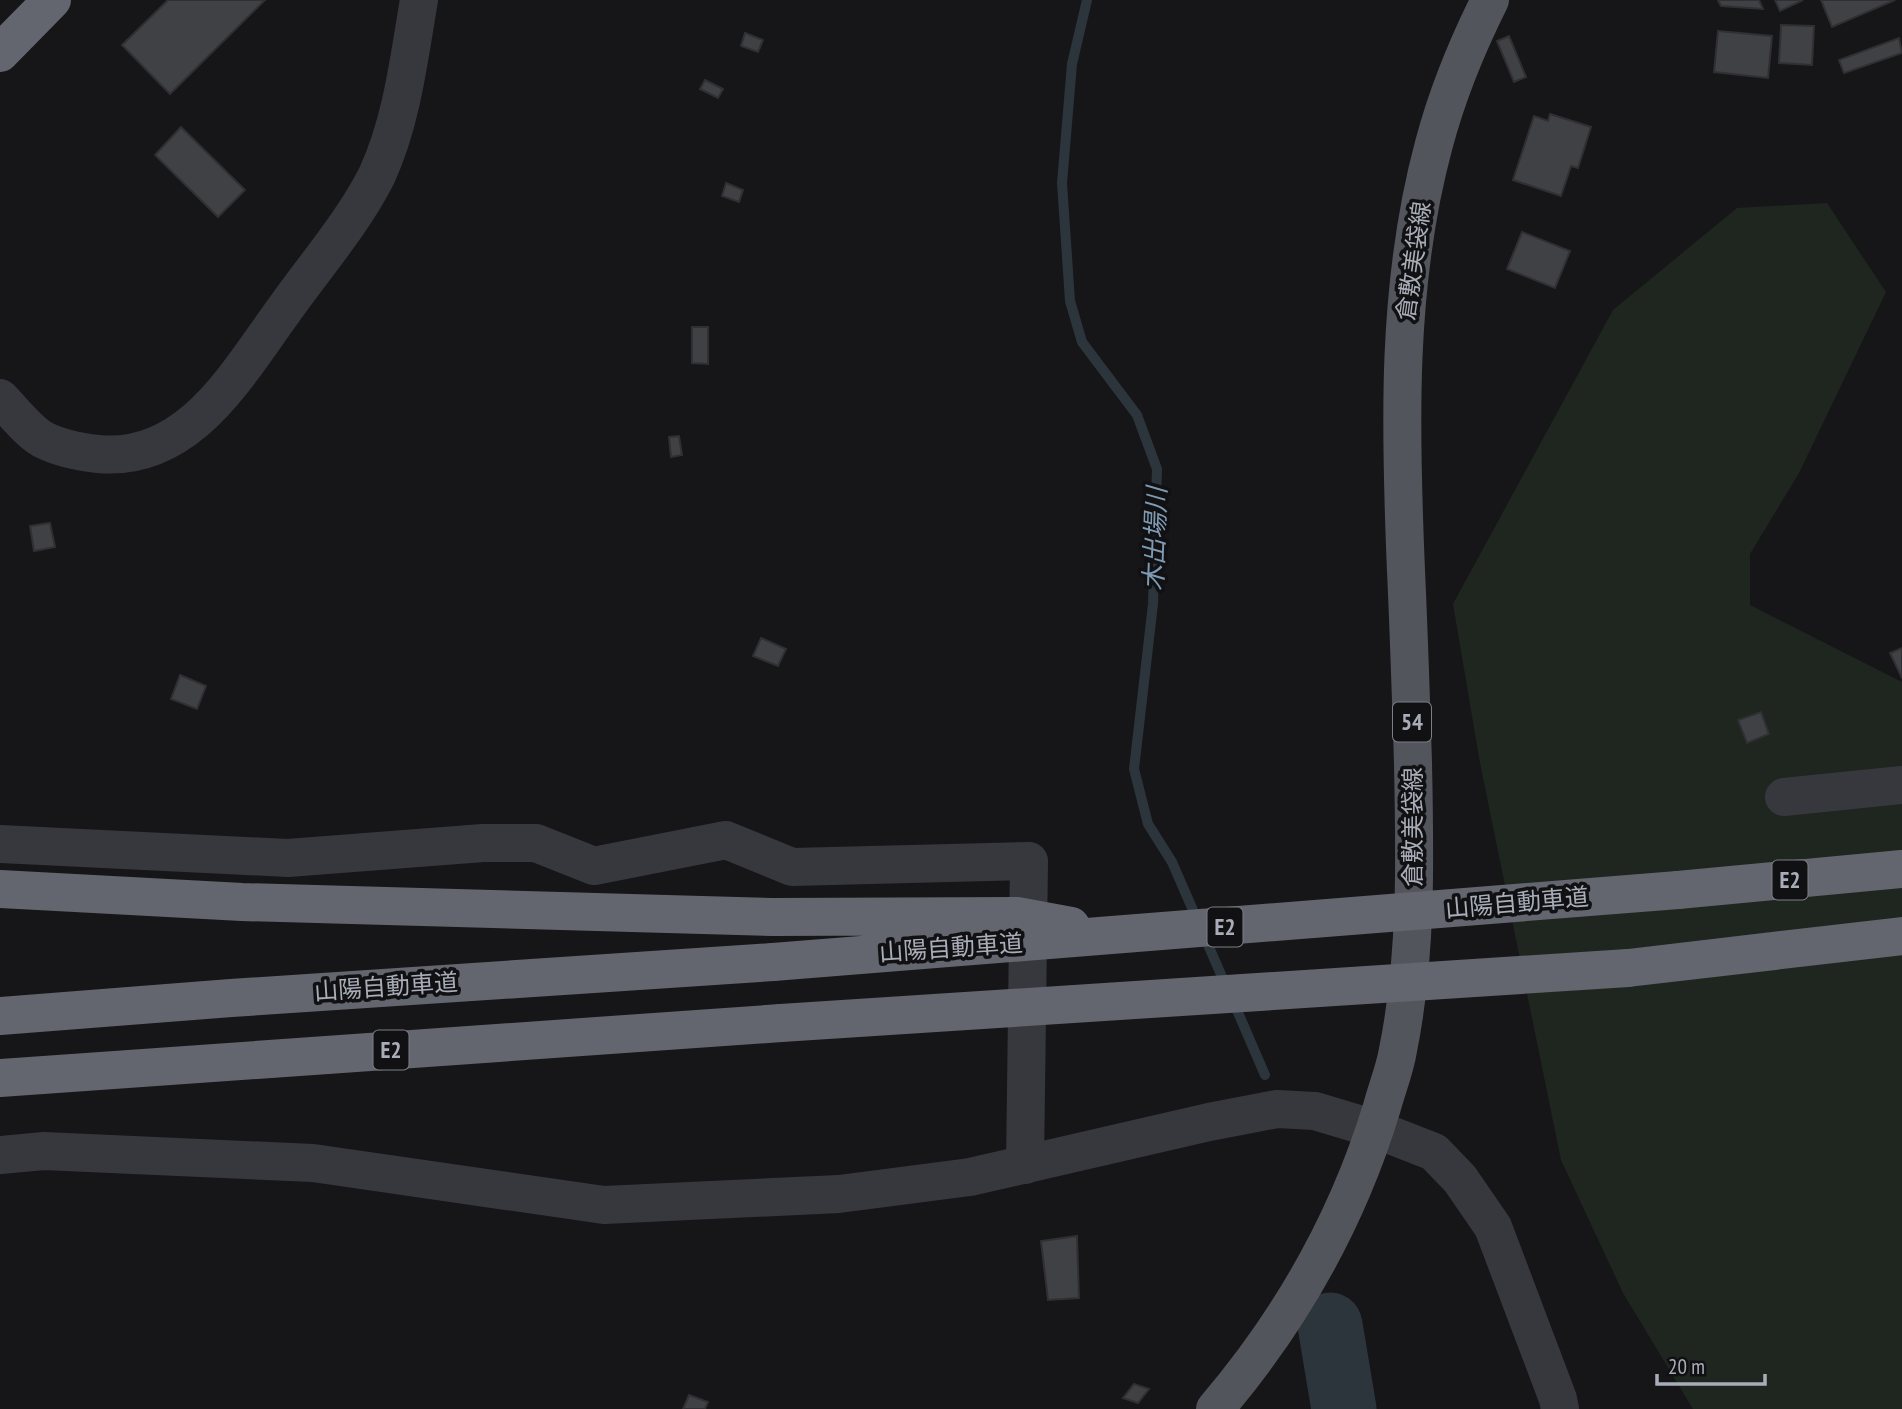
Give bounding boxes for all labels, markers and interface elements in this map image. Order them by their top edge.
street label: 倉敷美袋線 [1390,199,1437,323]
water label: 木出場川 [1136,483,1173,592]
road number: 54 [1393,702,1431,742]
street label: 倉敷美袋線 [1397,767,1428,887]
road number: E2 [1772,860,1808,900]
street label: 山陽自動車道 [1444,881,1590,924]
road number: E2 [1208,908,1242,946]
street label: 山陽自動車道 [878,927,1024,968]
street label: 山陽自動車道 [313,966,459,1007]
road number: E2 [374,1030,408,1070]
scale bar [1657,1342,1766,1386]
text: 20 m [1668,1353,1705,1380]

